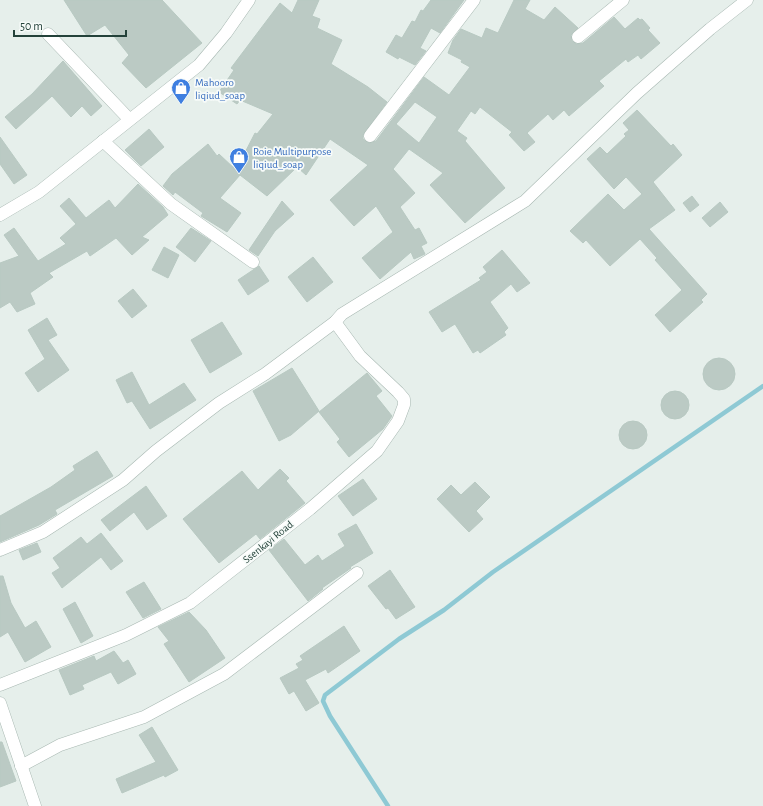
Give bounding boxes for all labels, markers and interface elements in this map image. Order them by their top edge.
scale bar [14,12,126,38]
text: 50 m [20,20,43,32]
shop icon: Mahooro liqiud_soap [170,77,192,105]
place label: Mahooro liqiud_soap [195,77,245,101]
shop icon: Roie Multipurpose liqiud_soap [228,146,250,174]
place label: Roie Multipurpose liqiud_soap [253,146,331,170]
street label: Ssenkayi Road [241,518,295,565]

